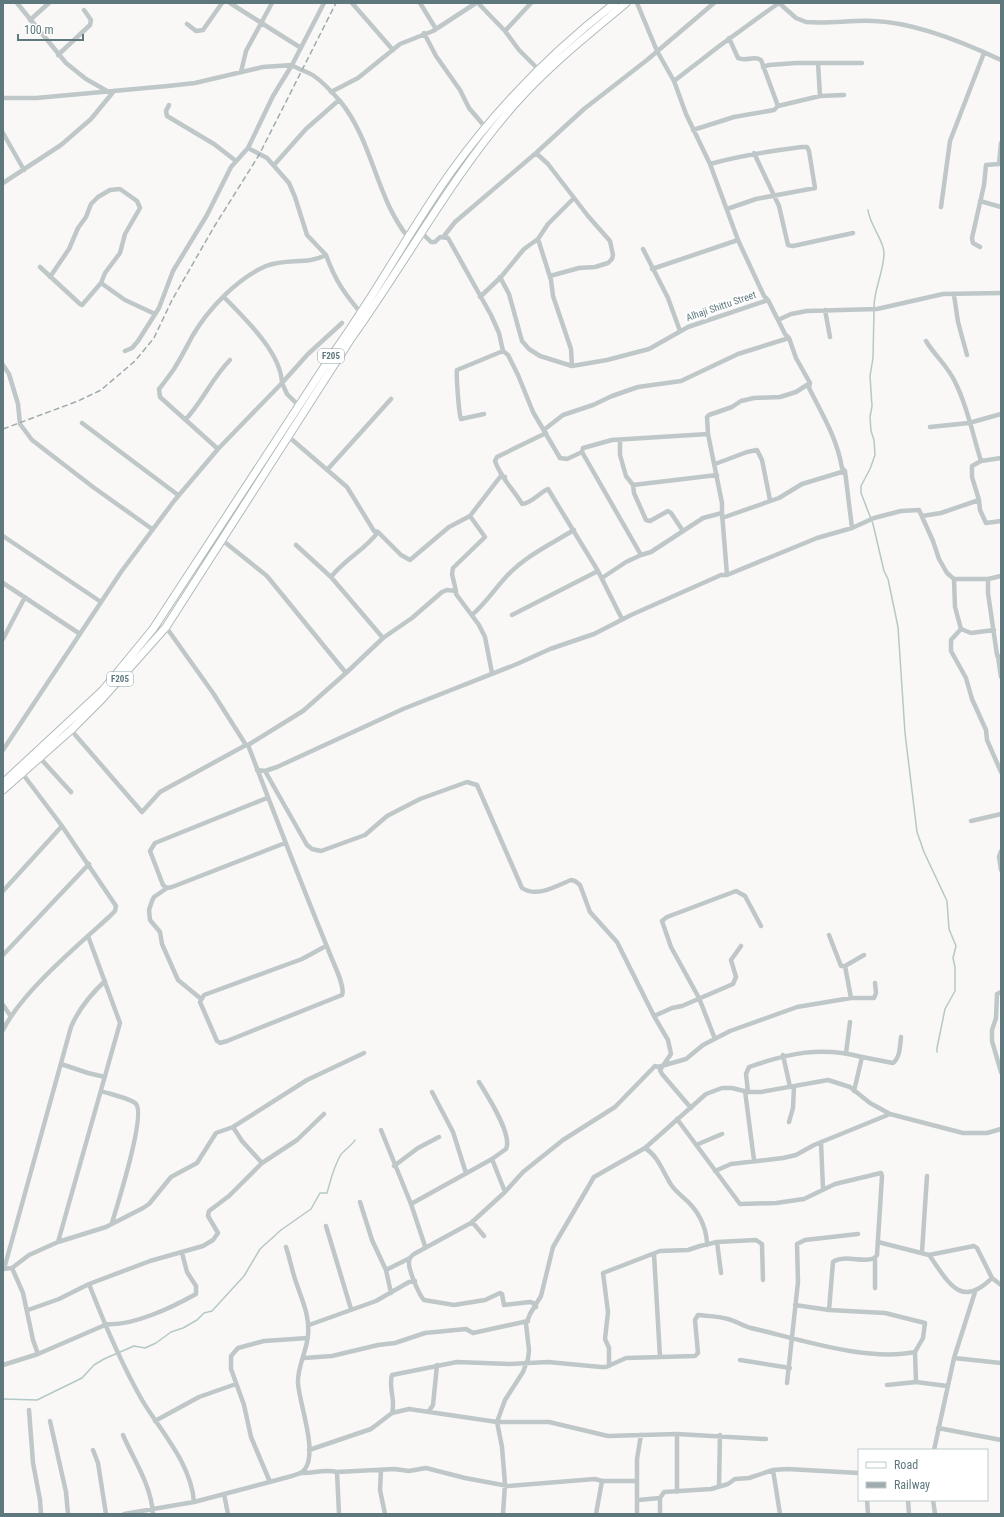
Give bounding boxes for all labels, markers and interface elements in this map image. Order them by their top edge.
scale bar [18,16,83,42]
text: 100 m [24,23,54,37]
street label: Alhaji Shittu Street [685,289,757,323]
road number: F205 [318,349,344,363]
road number: F205 [107,672,133,686]
legend [858,1449,988,1501]
text: Road [894,1458,918,1472]
text: Railway [894,1478,930,1492]

